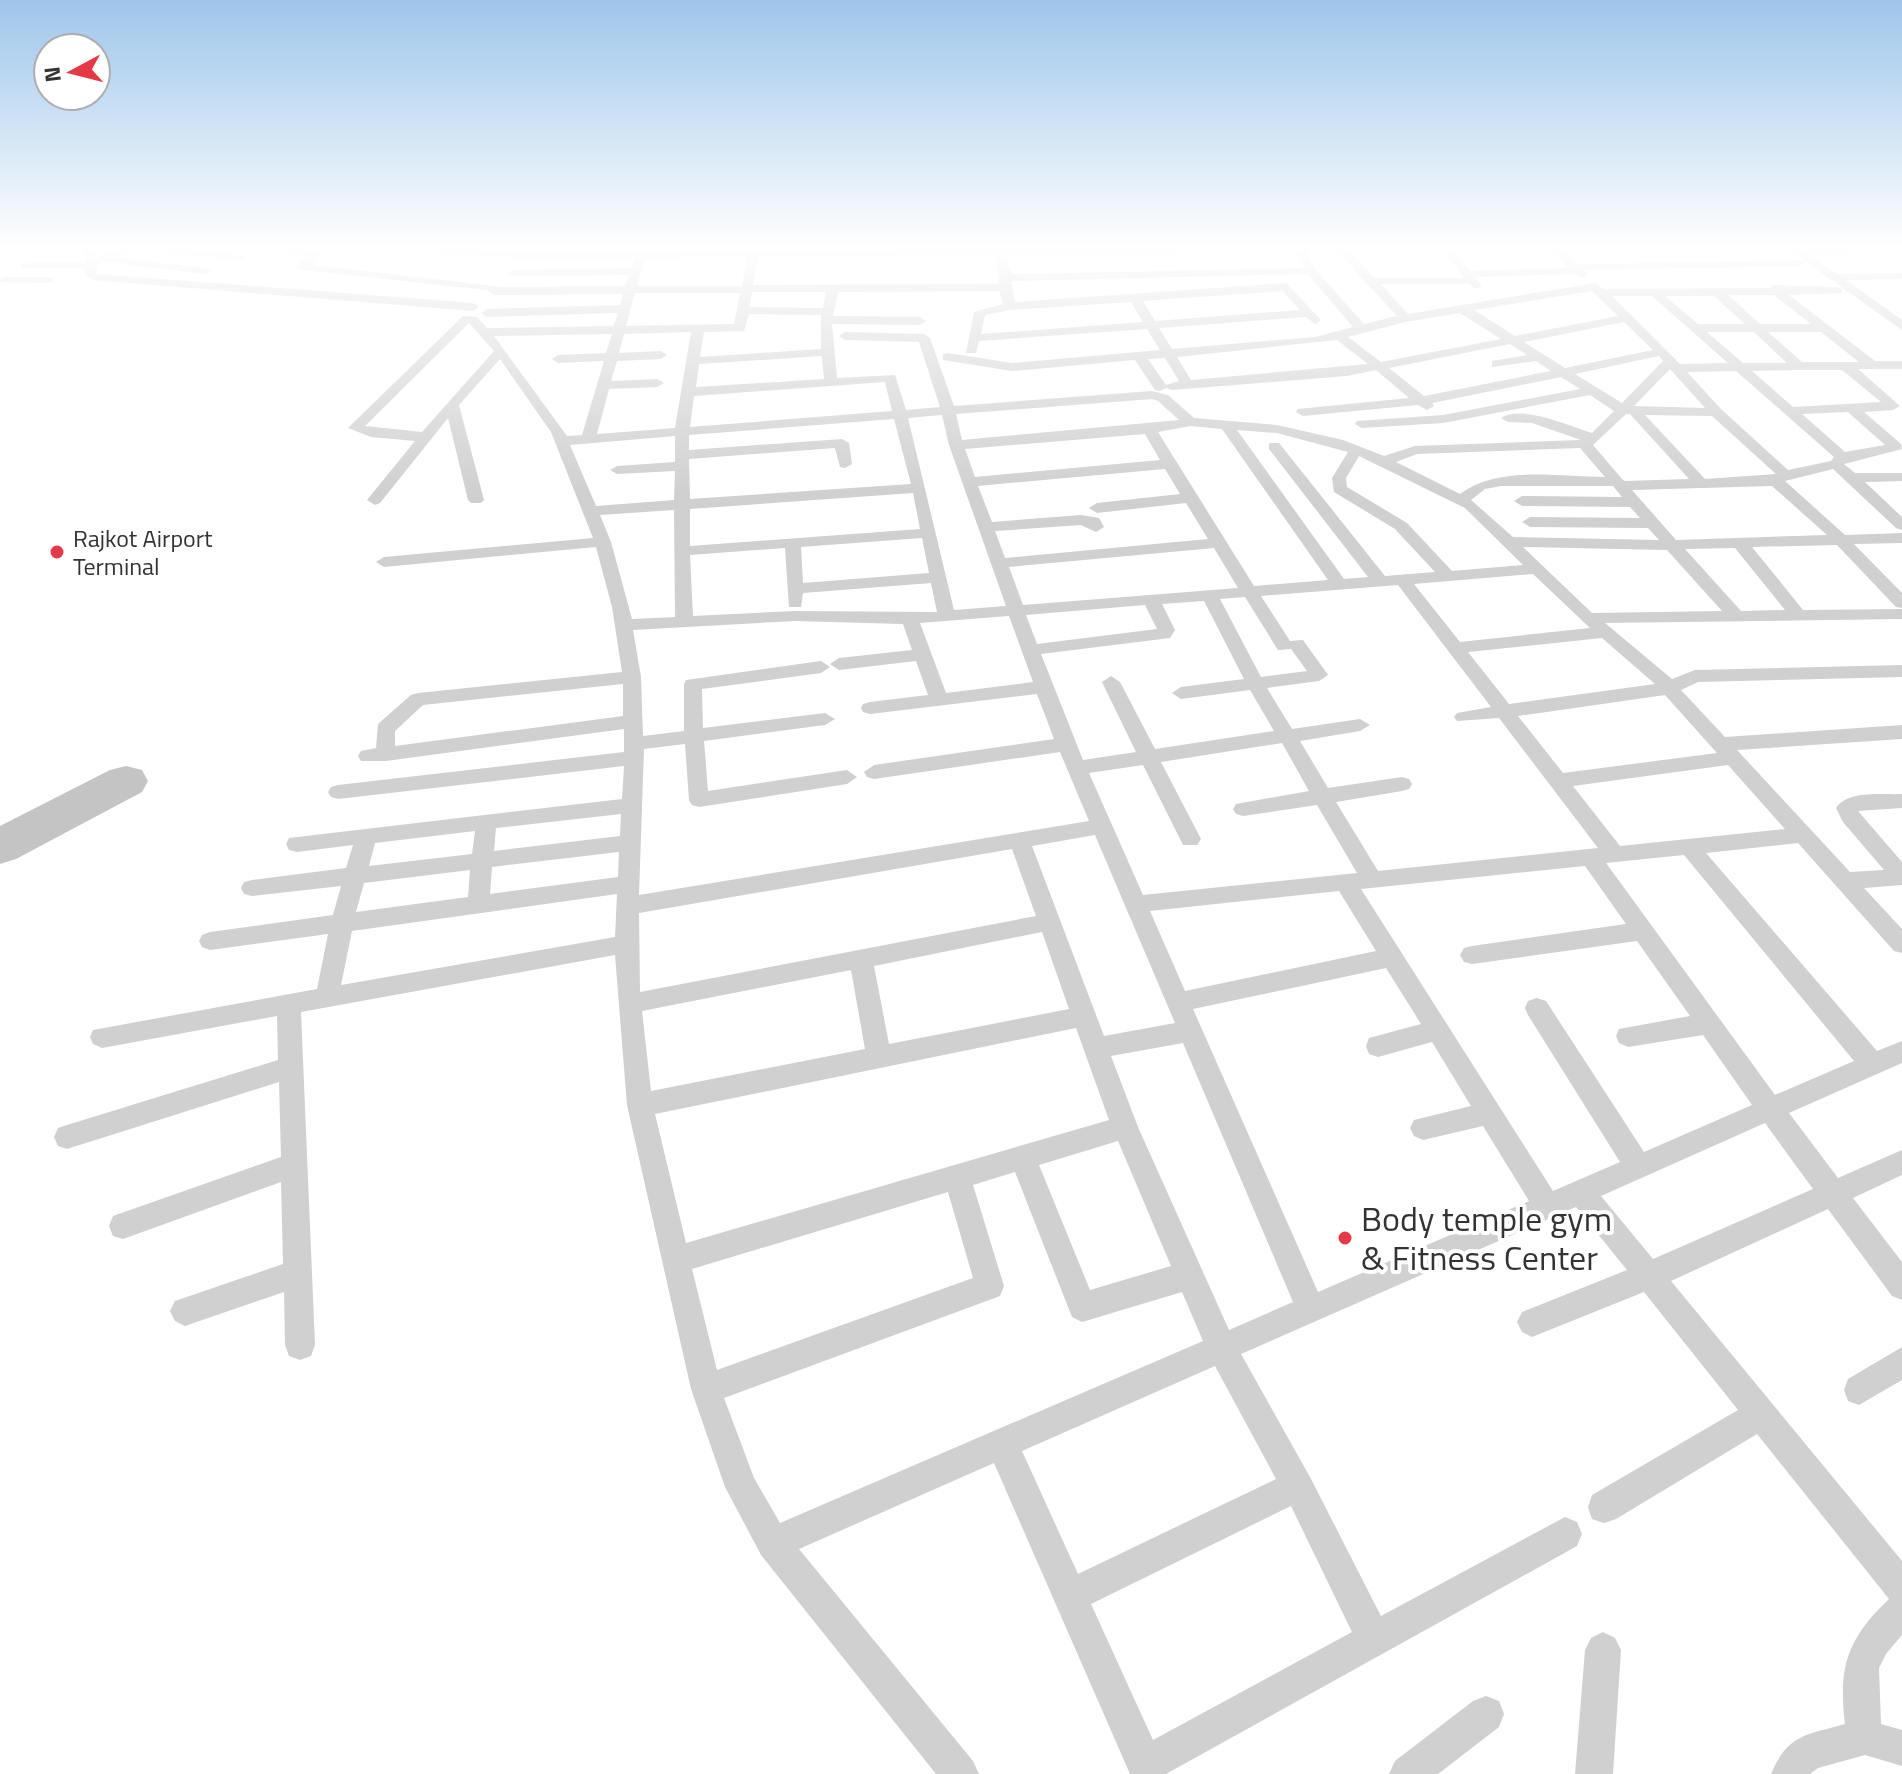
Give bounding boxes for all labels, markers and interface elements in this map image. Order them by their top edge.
north arrow [32,32,112,112]
text: N [34,65,70,84]
place label: Rajkot Airport Terminal [73,520,213,584]
marker: Rajkot Airport Terminal [48,543,66,561]
place label: Body temple gym & Fitness Center [1361,1192,1612,1283]
marker: Body temple gym & Fitness Center [1336,1229,1354,1247]

